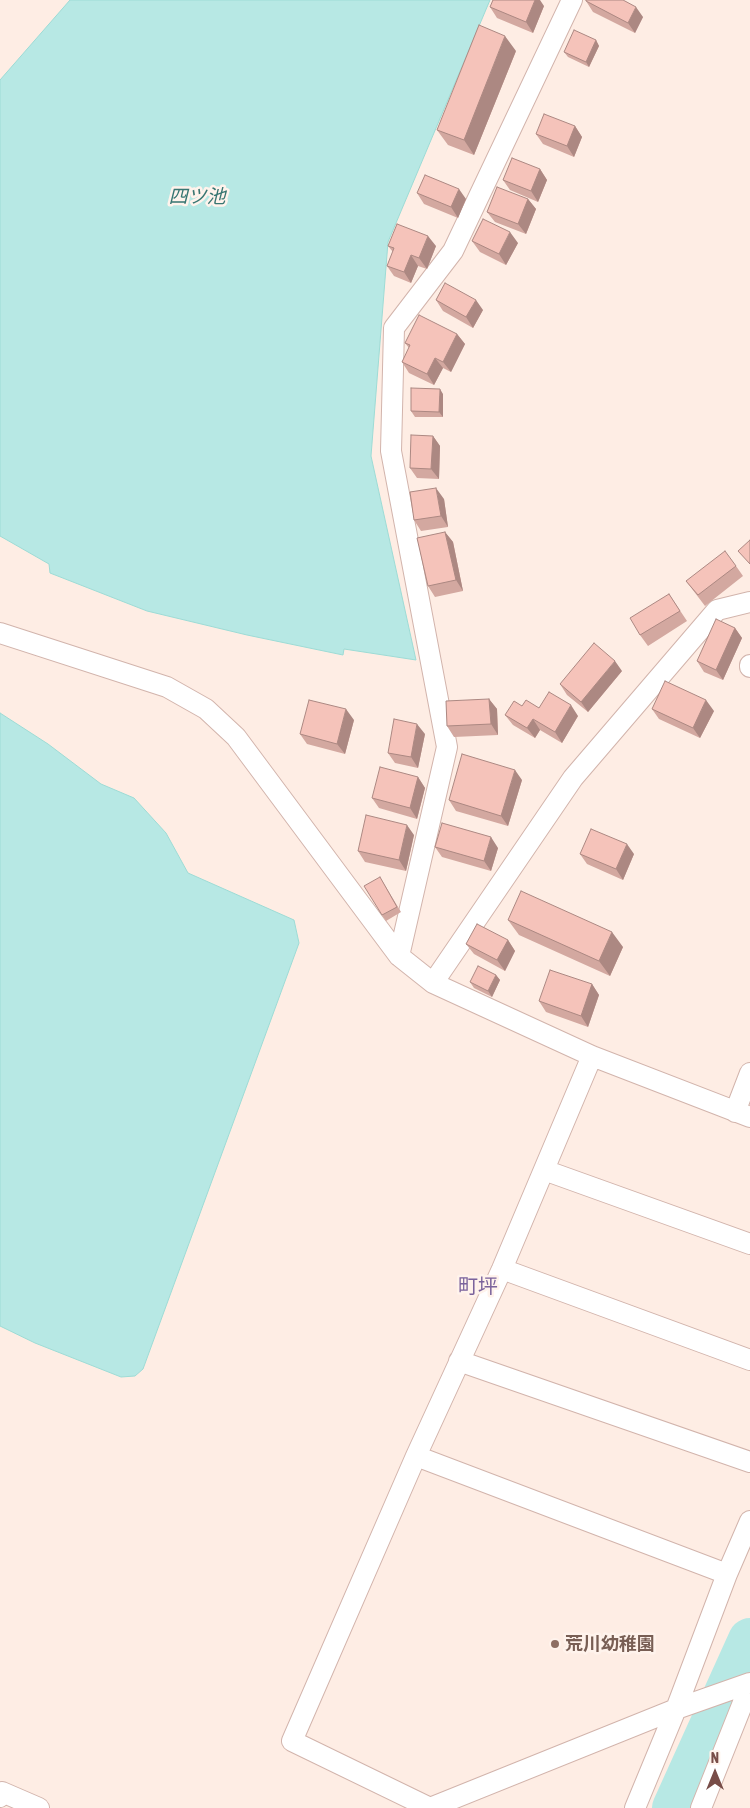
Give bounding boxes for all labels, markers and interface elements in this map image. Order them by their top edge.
water label: 四ツ池 [169,186,225,208]
district label: 町坪 [458,1275,498,1299]
place label: 荒川幼稚園 [565,1633,655,1655]
marker: 荒川幼稚園 [549,1638,561,1650]
north arrow [690,1748,740,1798]
text: N [711,1750,719,1766]

